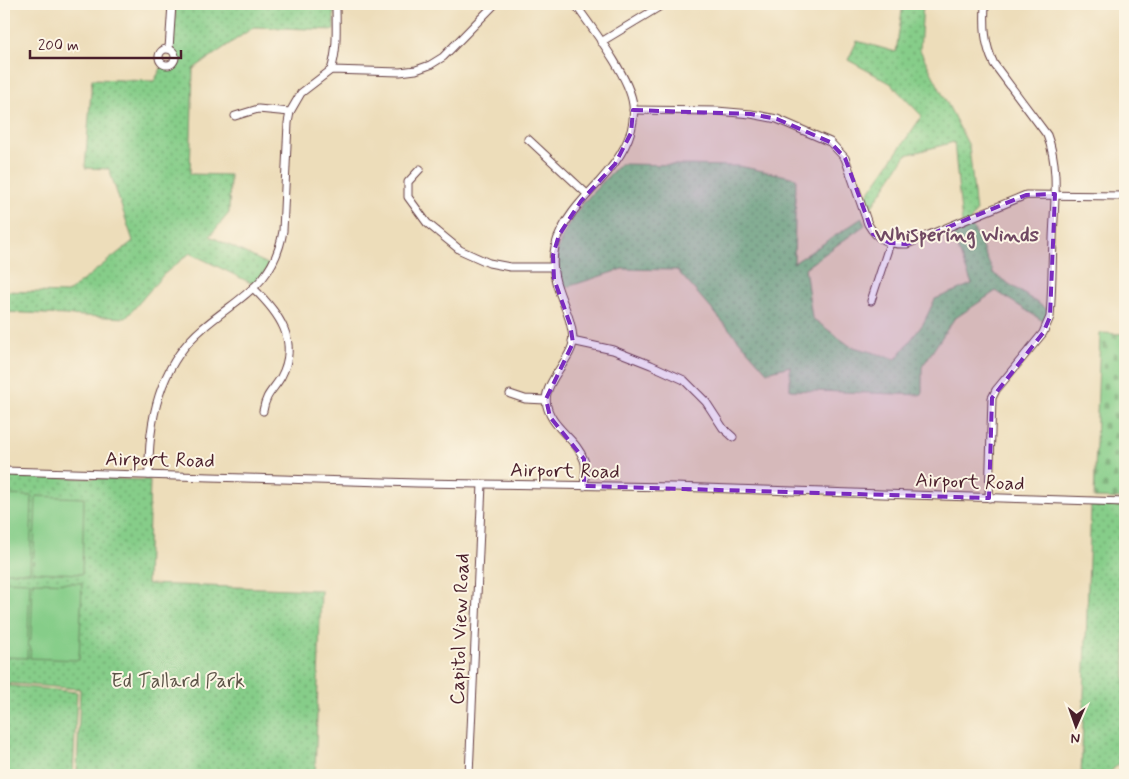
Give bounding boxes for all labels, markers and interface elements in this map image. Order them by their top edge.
scale bar [30,28,181,60]
text: 200 m [38,36,79,56]
district label: Whispering Winds [874,221,1040,249]
street label: Airport Road [105,446,215,475]
street label: Airport Road [510,457,620,486]
street label: Airport Road [915,467,1025,498]
street label: Capitol View Road [444,553,477,705]
park label: Ed Tallard Park [111,668,245,695]
north arrow [1052,702,1102,752]
text: N [1071,729,1081,747]

